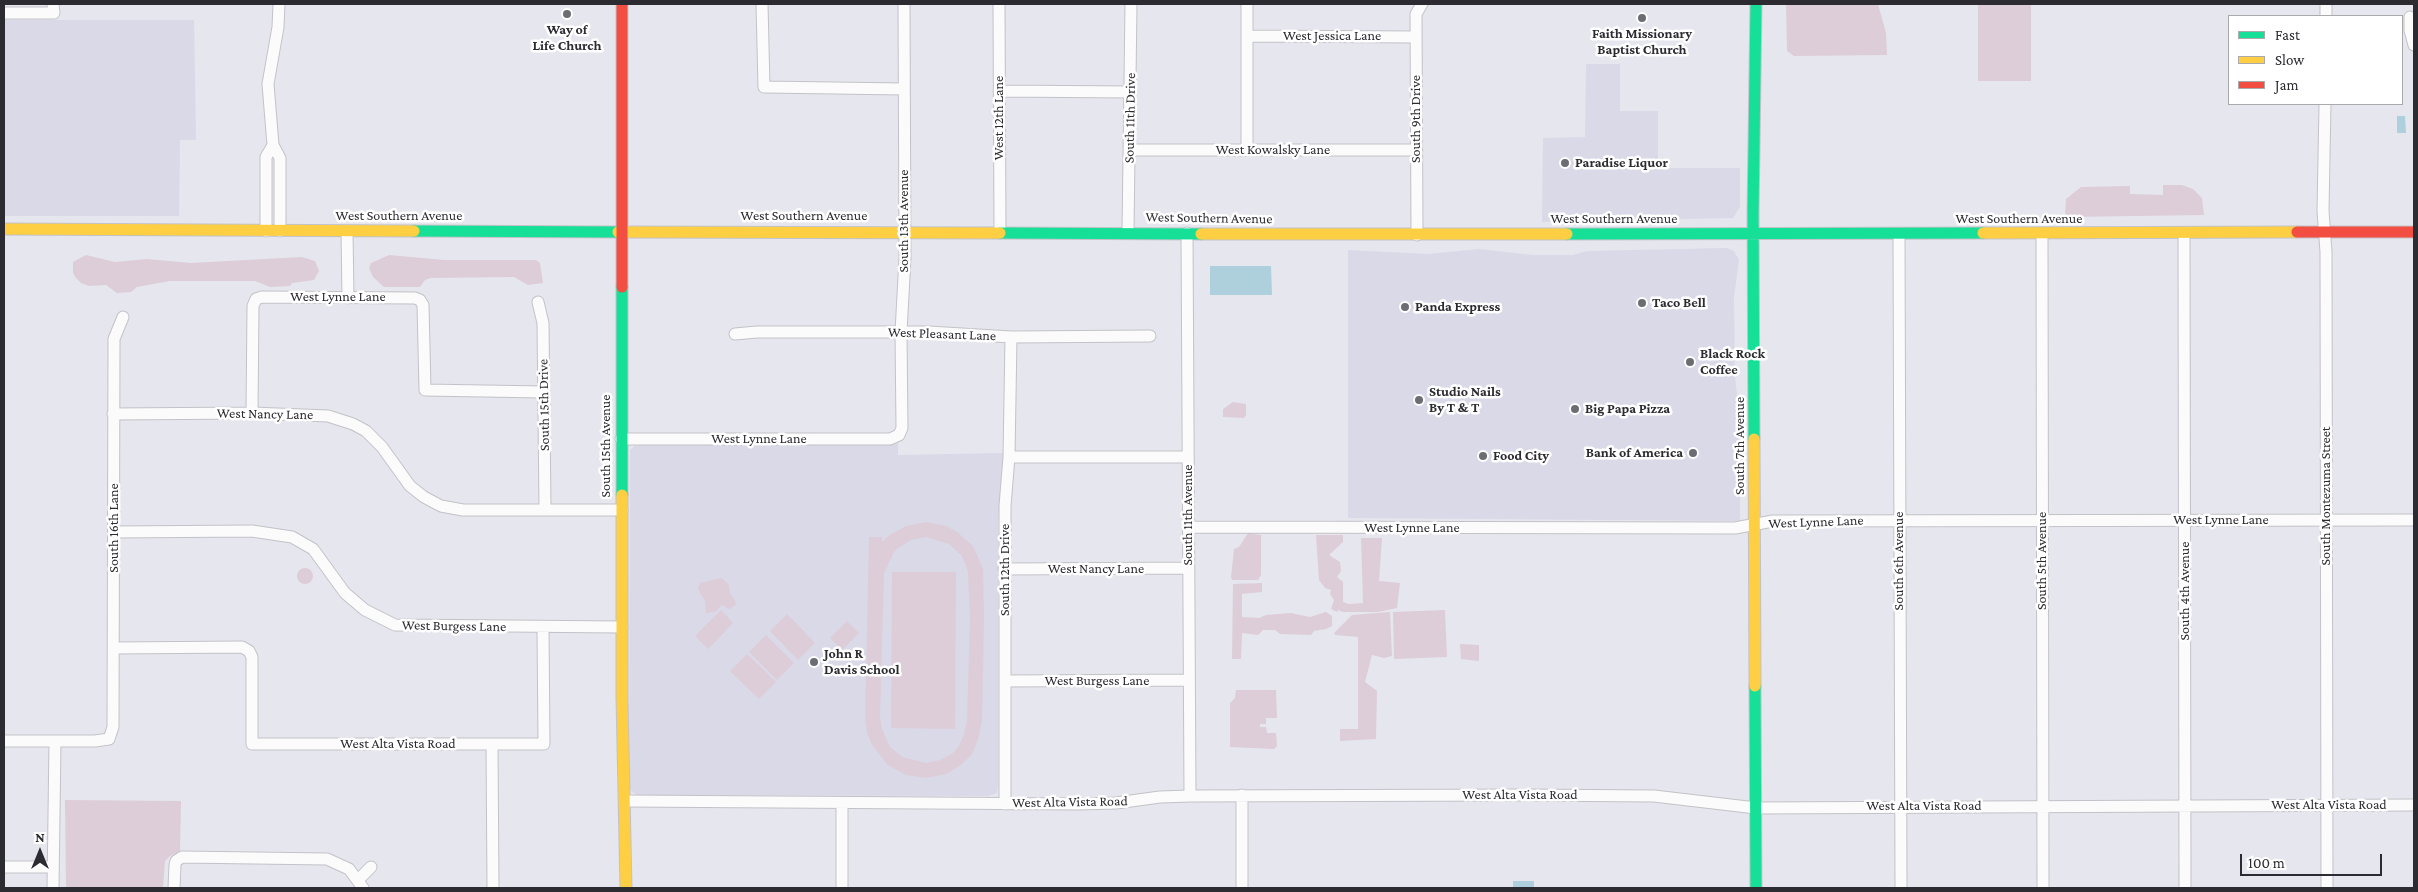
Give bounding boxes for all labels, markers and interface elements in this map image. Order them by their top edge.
marker: Way of Life Church [561,8,573,20]
marker: Faith Missionary Baptist Church [1636,12,1648,24]
legend [2228,15,2403,105]
place label: Way of Life Church [532,22,602,54]
place label: Faith Missionary Baptist Church [1592,26,1692,58]
text: Fast [2275,27,2300,43]
street label: West Jessica Lane [1283,28,1381,44]
text: Slow [2275,52,2304,68]
street label: South 11th Drive [1121,73,1139,163]
street label: South 9th Drive [1408,75,1424,163]
street label: West 12th Lane [991,76,1007,160]
text: Jam [2275,77,2298,93]
street label: West Kowalsky Lane [1216,142,1330,158]
place label: Paradise Liquor [1575,155,1668,171]
marker: Paradise Liquor [1559,157,1571,169]
street label: South 13th Avenue [896,169,912,273]
street label: West Southern Avenue [336,208,462,224]
street label: West Southern Avenue [741,208,867,224]
street label: West Southern Avenue [1145,208,1273,228]
street label: West Southern Avenue [1551,211,1677,227]
street label: West Southern Avenue [1956,211,2082,227]
street label: West Lynne Lane [290,289,386,305]
place label: Taco Bell [1652,295,1706,311]
marker: Taco Bell [1636,297,1648,309]
place label: Panda Express [1415,299,1500,315]
marker: Panda Express [1399,301,1411,313]
street label: West Pleasant Lane [888,324,996,344]
place label: Black Rock Coffee [1700,346,1765,378]
marker: Black Rock Coffee [1684,356,1696,368]
street label: South 15th Drive [535,359,553,451]
place label: Studio Nails By T & T [1429,384,1501,417]
marker: Studio Nails By T & T [1413,394,1425,406]
street label: South 15th Avenue [598,395,614,497]
street label: South 7th Avenue [1732,397,1748,495]
place label: Big Papa Pizza [1585,401,1670,417]
marker: Big Papa Pizza [1569,403,1581,415]
street label: West Nancy Lane [217,405,313,423]
street label: South Montezuma Street [2318,427,2334,565]
street label: West Lynne Lane [711,431,807,447]
place label: Bank of America [1586,445,1683,461]
marker: Bank of America [1687,447,1699,459]
place label: Food City [1493,448,1549,464]
marker: Food City [1477,450,1489,462]
street label: South 11th Avenue [1180,464,1196,566]
street label: South 16th Lane [106,483,122,573]
street label: West Lynne Lane [1768,512,1864,532]
street label: South 6th Avenue [1891,512,1907,610]
street label: South 5th Avenue [2034,512,2050,610]
street label: West Lynne Lane [2173,512,2269,528]
street label: West Lynne Lane [1364,520,1460,536]
street label: South 12th Drive [997,524,1013,616]
street label: South 4th Avenue [2177,542,2193,640]
street label: West Nancy Lane [1048,561,1144,577]
street label: West Burgess Lane [402,617,506,635]
place label: John R Davis School [824,646,900,679]
marker: John R Davis School [808,656,820,668]
street label: West Burgess Lane [1045,673,1149,689]
street label: West Alta Vista Road [340,736,456,752]
street label: West Alta Vista Road [1462,787,1578,803]
street label: West Alta Vista Road [1012,793,1128,811]
street label: West Alta Vista Road [2271,797,2387,813]
street label: West Alta Vista Road [1866,798,1982,814]
north arrow [15,827,65,877]
text: N [35,829,45,845]
scale bar [2243,844,2386,876]
text: 100 m [2248,855,2285,871]

